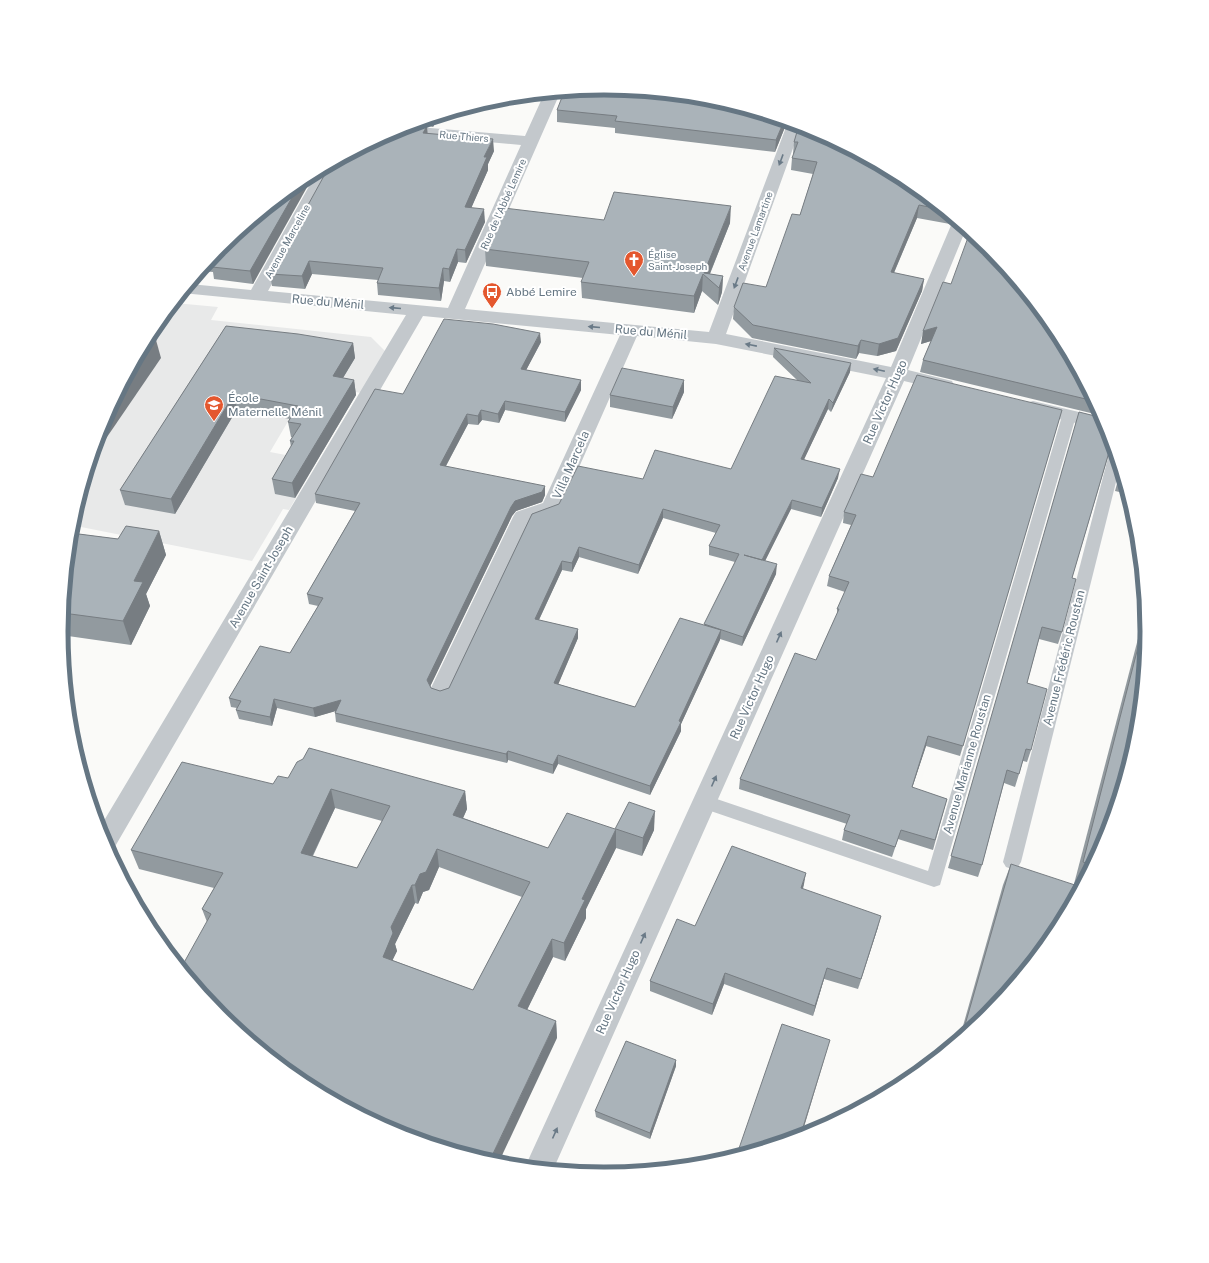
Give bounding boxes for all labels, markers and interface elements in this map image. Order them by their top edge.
street label: Rue Thiers [439,128,489,144]
one-way arrow [777,155,783,167]
street label: Rue de l'Abbé Lemire [477,156,529,251]
street label: Avenue Lamartine [735,189,775,272]
street label: Avenue Marceline [262,202,313,280]
place label: Église Saint-Joseph [648,248,708,272]
church icon: Église Saint-Joseph [623,249,645,277]
one-way arrow [733,277,739,289]
bus stop icon: Abbé Lemire [481,281,503,309]
place label: Abbé Lemire [506,285,577,299]
street label: Rue du Ménil [291,292,365,312]
one-way arrow [389,305,401,312]
street label: Rue du Ménil [614,322,688,342]
one-way arrow [588,323,600,330]
one-way arrow [745,341,757,347]
street label: Rue Victor Hugo [860,358,910,446]
one-way arrow [873,367,885,373]
place label: École Maternelle Ménil [228,391,322,419]
school or university icon: École Maternelle Ménil [203,394,225,422]
street label: Villa Marcela [550,429,592,501]
street label: Avenue Saint-Joseph [226,524,296,630]
street label: Avenue Frédéric Roustan [1040,589,1088,727]
one-way arrow [776,632,782,643]
street label: Rue Victor Hugo [727,653,777,741]
street label: Avenue Marianne Roustan [940,692,994,836]
one-way arrow [711,776,717,787]
one-way arrow [640,932,646,944]
street label: Rue Victor Hugo [593,948,643,1036]
one-way arrow [552,1127,558,1139]

